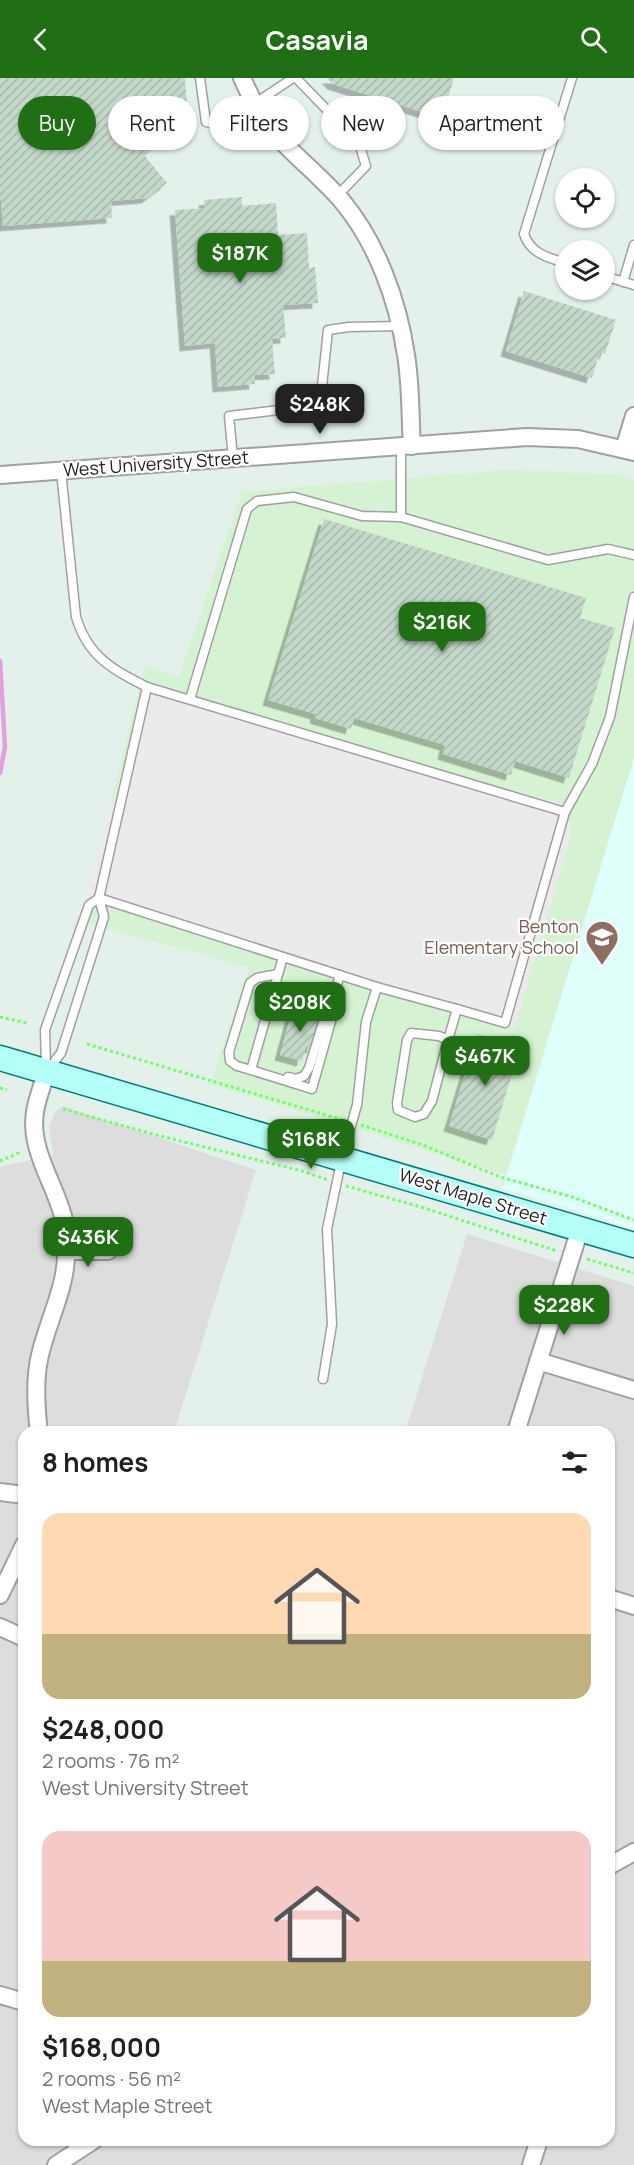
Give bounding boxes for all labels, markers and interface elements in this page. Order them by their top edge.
text: Casavia [265,21,369,58]
icon: back [24,23,57,56]
icon: search [577,23,610,56]
chip: Buy [18,96,96,150]
chip: Rent [108,96,197,150]
chip: Filters [209,96,309,150]
chip: New [321,96,406,150]
chip: Apartment [418,96,564,150]
map controls [555,168,615,300]
button: locate [555,168,615,228]
pin: $187K [198,233,282,284]
text: $187K [211,239,269,266]
button: layers [555,240,615,300]
pin: $248K [278,384,362,435]
text: $248K [289,390,351,417]
street label: West University Street [62,445,250,481]
pin: $216K [400,602,484,653]
text: $216K [413,608,471,635]
place label: Benton Elementary School [424,914,579,959]
school or university icon: Benton Elementary School [584,919,620,966]
pin: $208K [258,982,342,1033]
text: $208K [269,988,331,1015]
pin: $467K [443,1036,527,1087]
text: $467K [455,1042,515,1069]
pin: $168K [269,1119,353,1170]
text: $168K [282,1125,340,1152]
street label: West Maple Street [396,1162,550,1230]
pin: $436K [46,1217,130,1268]
text: $436K [57,1223,119,1250]
pin: $228K [522,1285,606,1336]
text: $228K [533,1291,595,1318]
text: 8 homes [42,1444,148,1480]
icon: filters [558,1446,591,1479]
icon: home [263,1552,371,1660]
text: $248,000 [42,1711,164,1747]
text: 2 rooms · 76 m² [42,1747,179,1774]
text: West University Street [42,1774,249,1801]
icon: home [263,1870,371,1978]
text: $168,000 [42,2029,161,2065]
text: 2 rooms · 56 m² [42,2065,181,2092]
text: West Maple Street [42,2092,213,2119]

